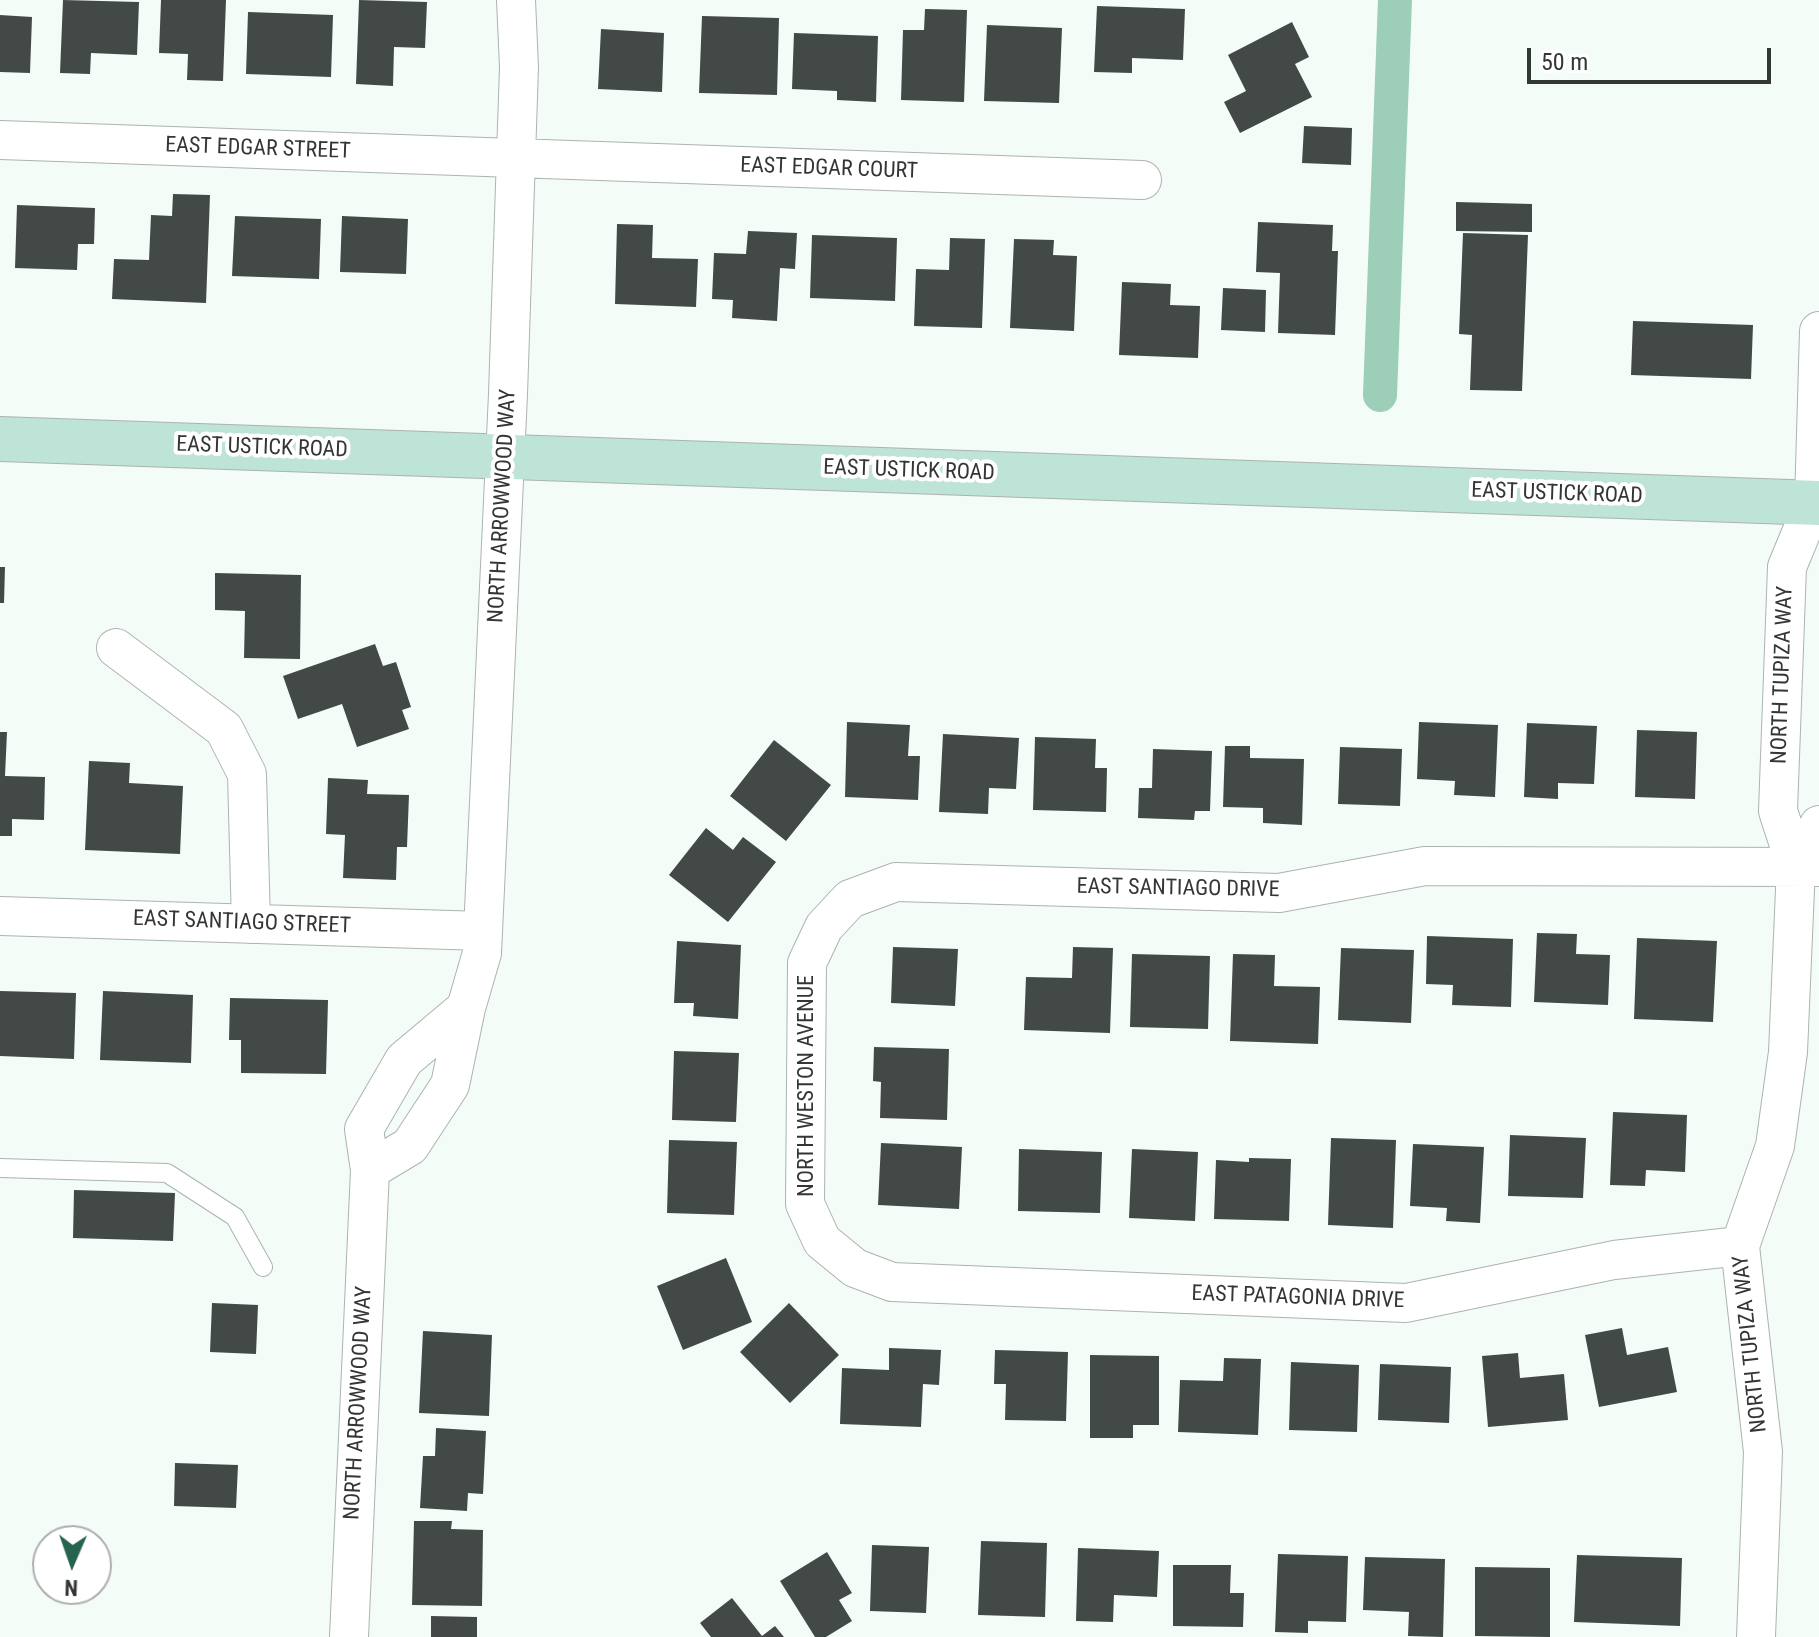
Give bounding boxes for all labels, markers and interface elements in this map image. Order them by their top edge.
scale bar [1531,32,1775,82]
text: 50 m [1541,48,1588,76]
street label: EAST EDGAR STREET [165,133,351,165]
street label: EAST EDGAR COURT [740,153,918,185]
street label: NORTH ARROWWOOD WAY [484,388,522,624]
street label: EAST USTICK ROAD [176,432,348,464]
street label: EAST USTICK ROAD [823,455,995,487]
street label: EAST USTICK ROAD [1471,478,1643,510]
street label: NORTH TUPIZA WAY [1767,585,1799,765]
street label: EAST SANTIAGO DRIVE [1076,874,1280,904]
street label: EAST SANTIAGO STREET [133,906,351,940]
street label: NORTH WESTON AVENUE [794,975,820,1197]
street label: NORTH TUPIZA WAY [1729,1254,1773,1434]
street label: EAST PATAGONIA DRIVE [1191,1281,1405,1315]
street label: NORTH ARROWWOOD WAY [340,1285,378,1521]
north arrow [32,1525,112,1605]
text: N [64,1575,78,1600]

